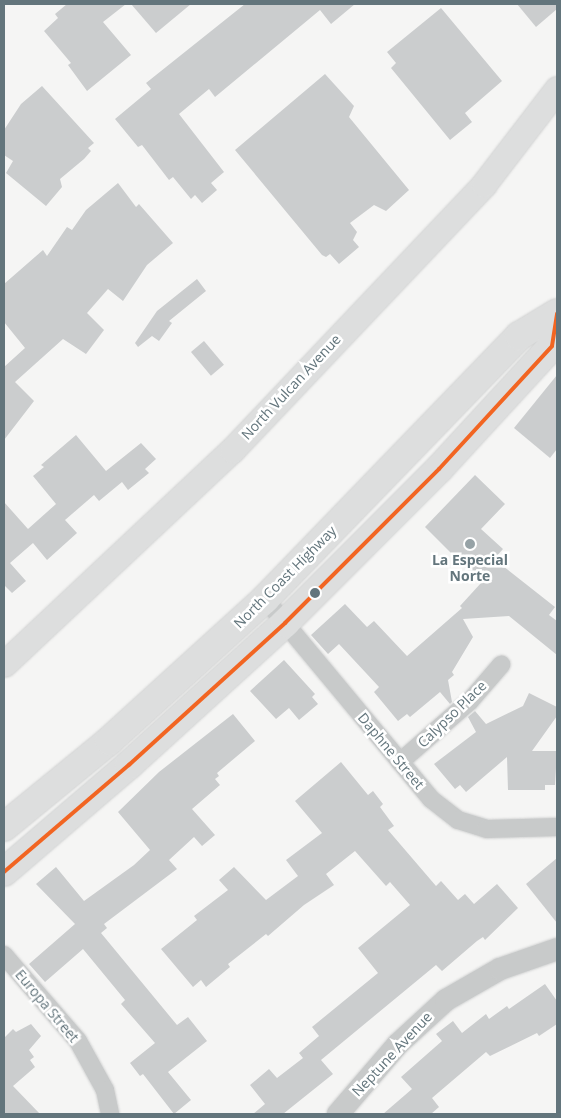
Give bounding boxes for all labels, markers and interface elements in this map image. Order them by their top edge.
street label: North Vulcan Avenue [238,331,344,443]
street label: North Coast Highway [230,522,340,632]
marker: La Especial Norte [464,538,476,550]
place label: La Especial Norte [432,552,508,584]
unlabelled marker [310,588,320,598]
street label: Calypso Place [414,677,490,751]
street label: Daphne Street [354,709,428,793]
street label: Europa Street [12,966,82,1046]
street label: Neptune Avenue [349,1008,435,1100]

